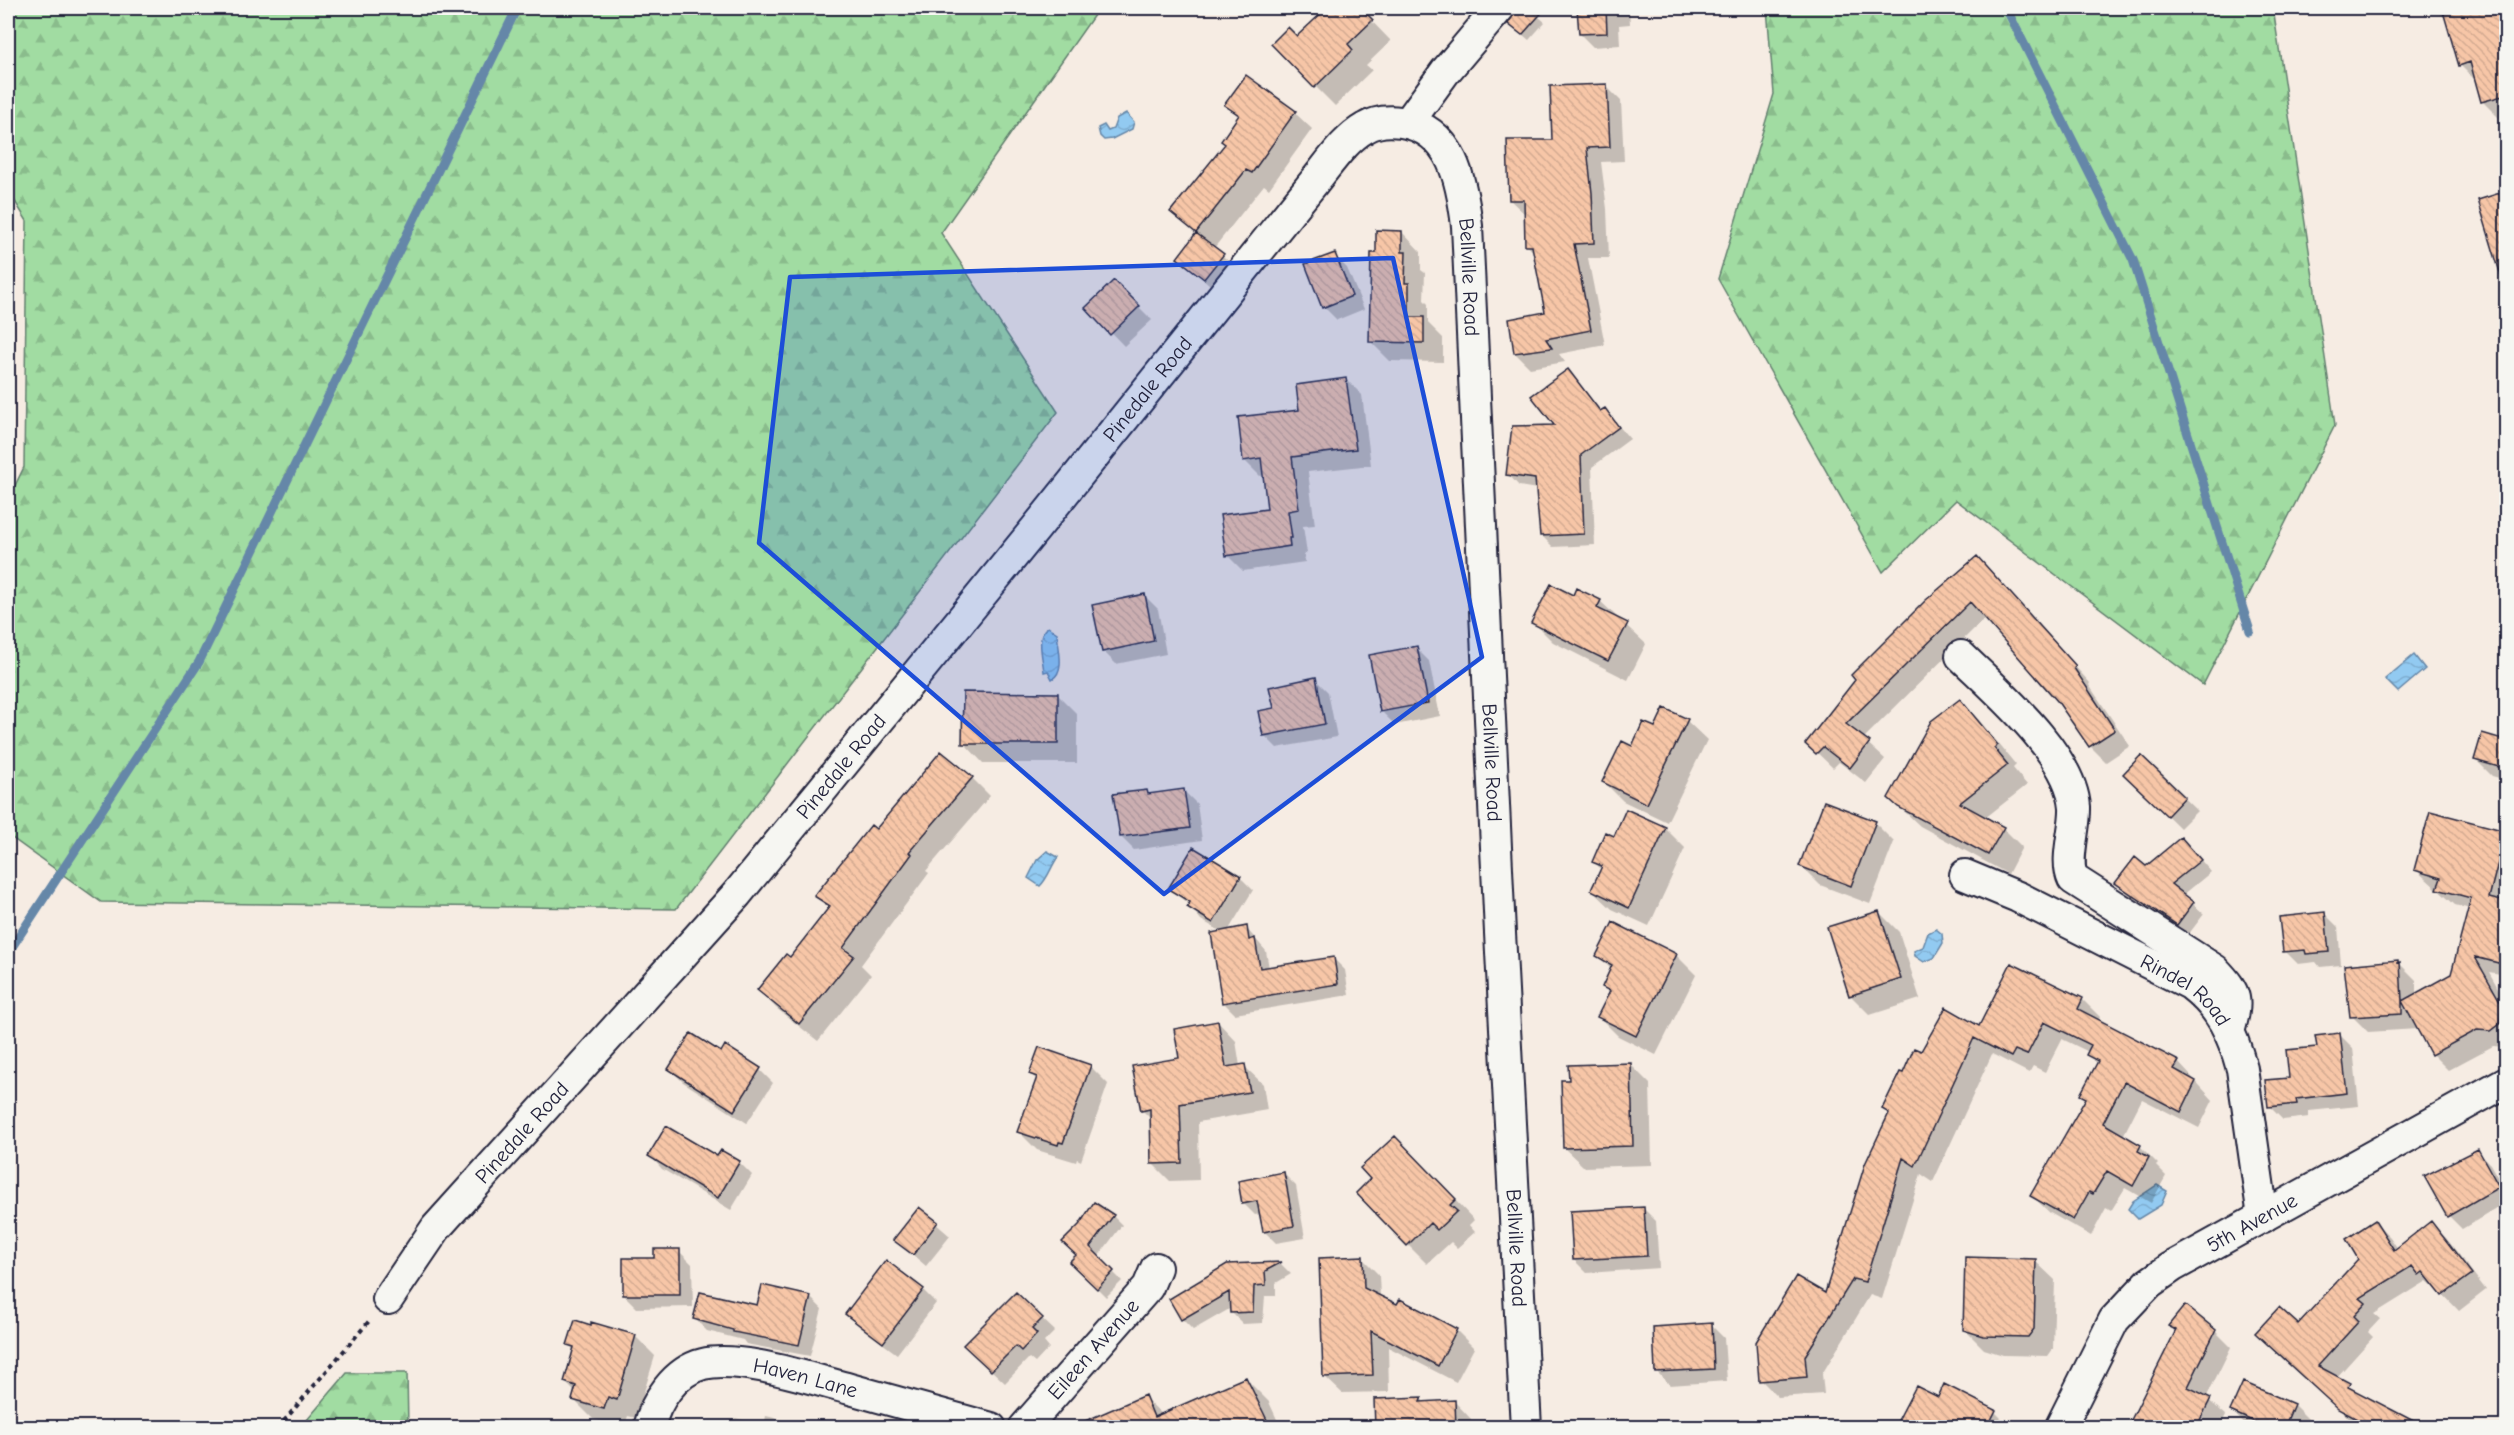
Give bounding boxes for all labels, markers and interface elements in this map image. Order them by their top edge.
street label: Bellville Road [1454,217,1484,337]
street label: Pinedale Road [1098,332,1197,447]
street label: Bellville Road [1477,703,1507,822]
street label: Pinedale Road [791,709,891,824]
street label: Rindel Road [2136,949,2236,1030]
street label: Pinedale Road [470,1077,574,1188]
street label: Bellville Road [1501,1188,1532,1308]
street label: 5th Avenue [2202,1188,2301,1257]
street label: Eileen Avenue [1043,1294,1144,1404]
street label: Haven Lane [751,1353,860,1403]

